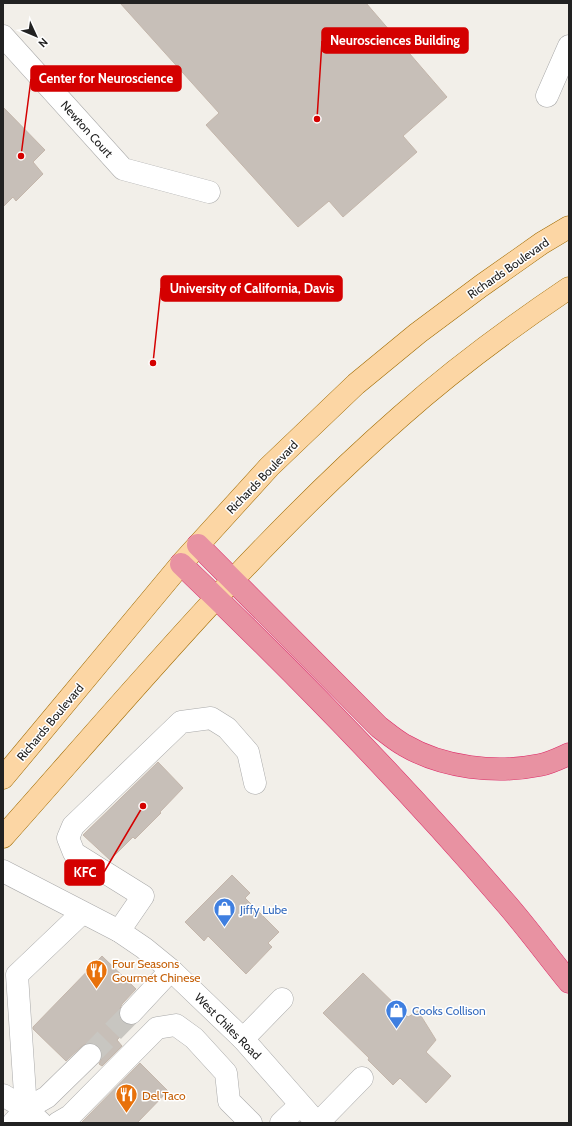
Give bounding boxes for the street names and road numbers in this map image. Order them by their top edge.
street label: Newton Court [58,98,116,160]
street label: Richards Boulevard [464,234,552,302]
street label: Richards Boulevard [223,437,301,517]
street label: Richards Boulevard [13,680,87,764]
street label: West Chiles Road [192,990,264,1062]

